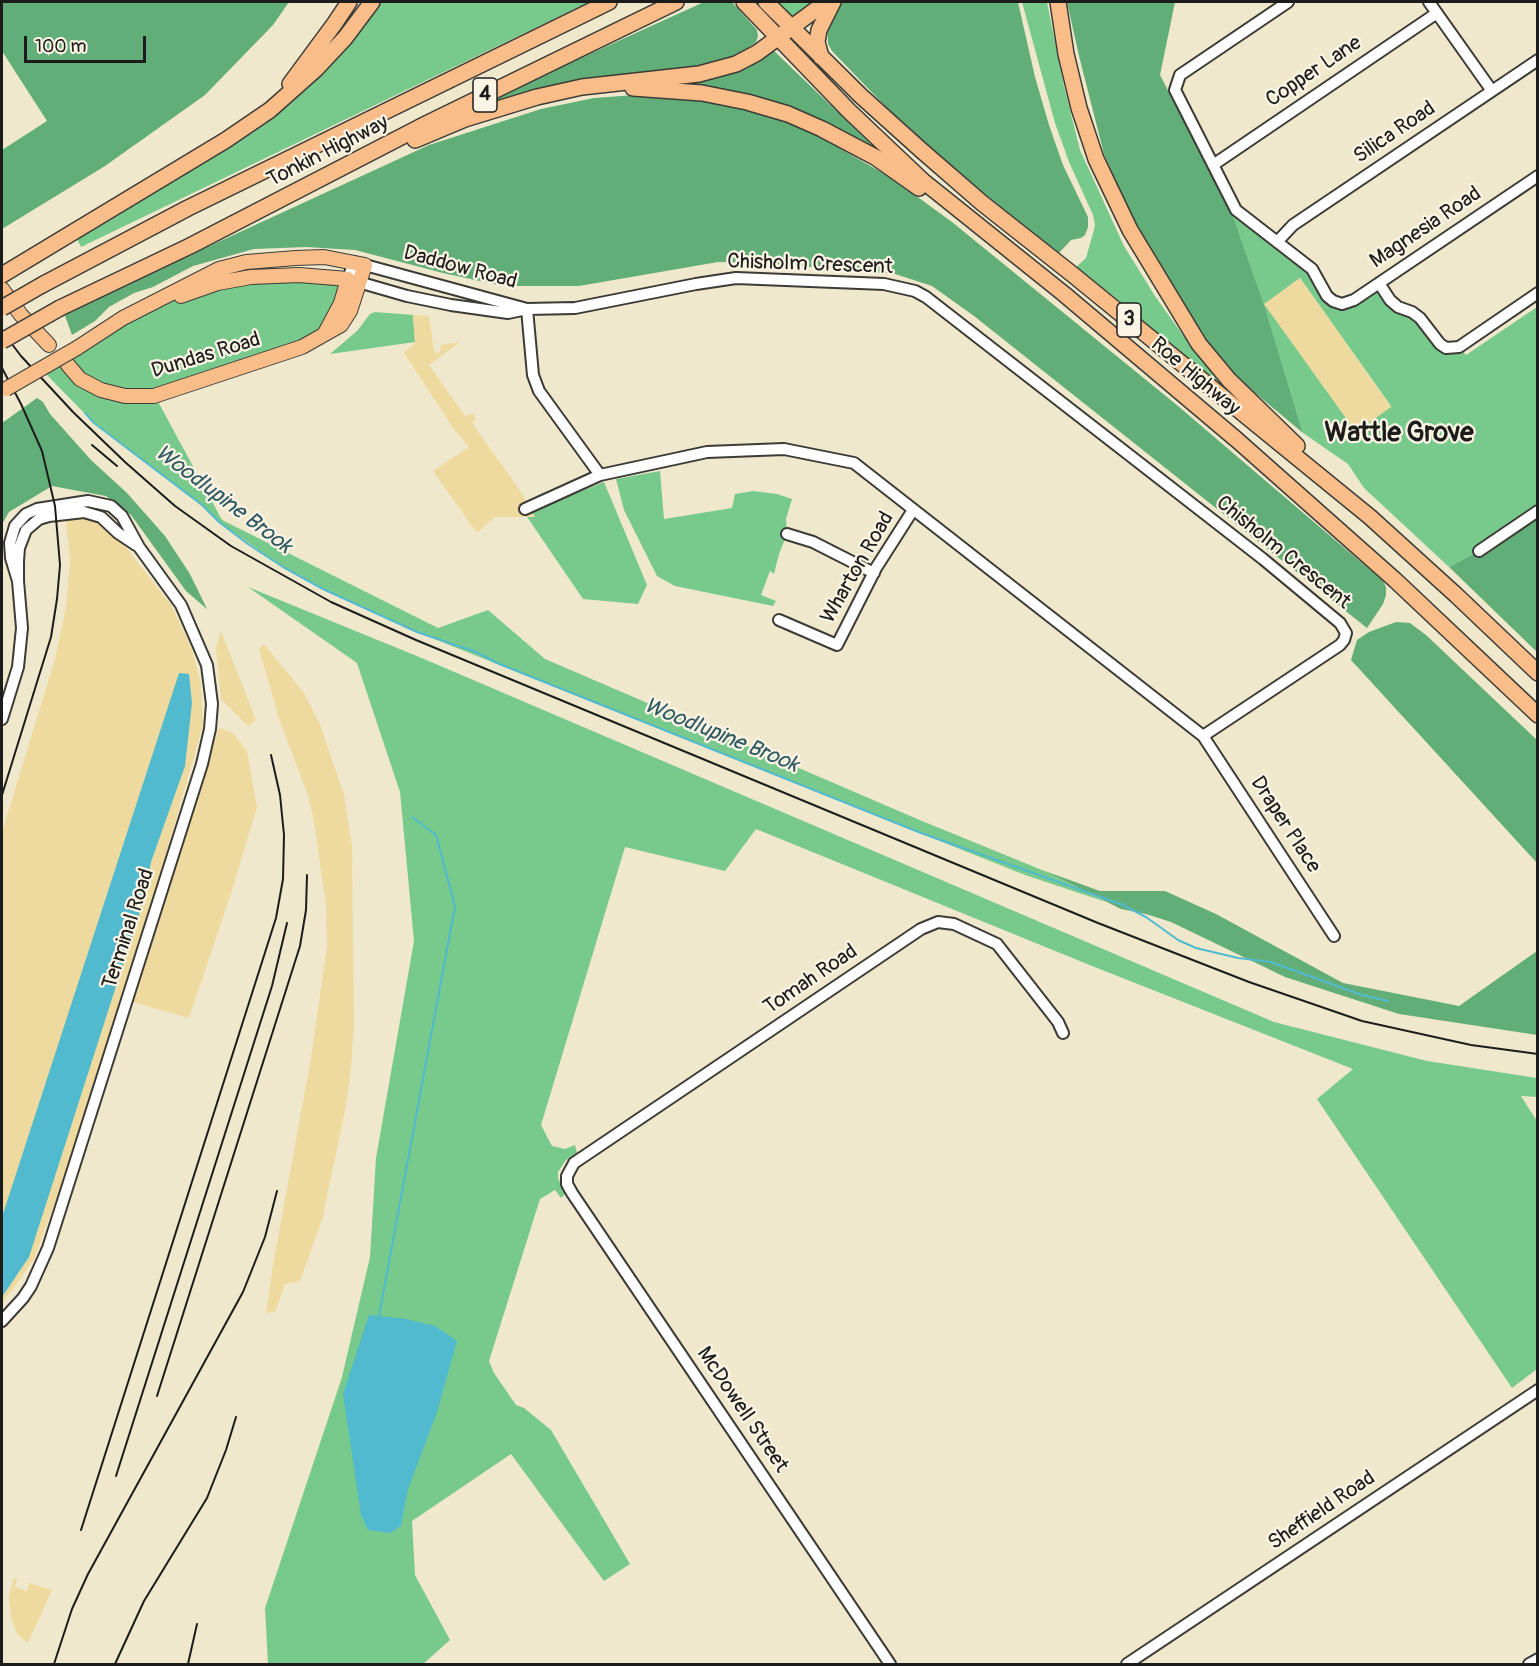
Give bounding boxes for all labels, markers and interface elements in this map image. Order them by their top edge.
scale bar [27,24,148,62]
street label: Copper Lane [1261,31,1367,113]
text: 100 m [35,35,87,58]
road number: 4 [473,78,497,112]
street label: Silica Road [1349,96,1441,170]
street label: Tonkin Highway [263,111,393,193]
street label: Magnesia Road [1366,182,1486,274]
street label: Daddow Road [401,241,519,295]
street label: Chisholm Crescent [727,250,893,280]
road number: 3 [1117,303,1141,337]
street label: Dundas Road [148,327,264,385]
street label: Roe Highway [1145,332,1245,422]
district label: Wattle Grove [1324,418,1474,450]
water label: Woodlupine Brook [149,440,297,560]
street label: Chisholm Crescent [1211,491,1355,615]
street label: Wharton Road [816,508,900,628]
water label: Woodlupine Brook [640,693,802,779]
street label: Draper Place [1244,772,1326,878]
street label: Terminal Road [98,866,160,992]
street label: Tomah Road [759,939,863,1021]
street label: McDowell Street [691,1342,793,1478]
street label: Sheffield Road [1264,1466,1380,1556]

